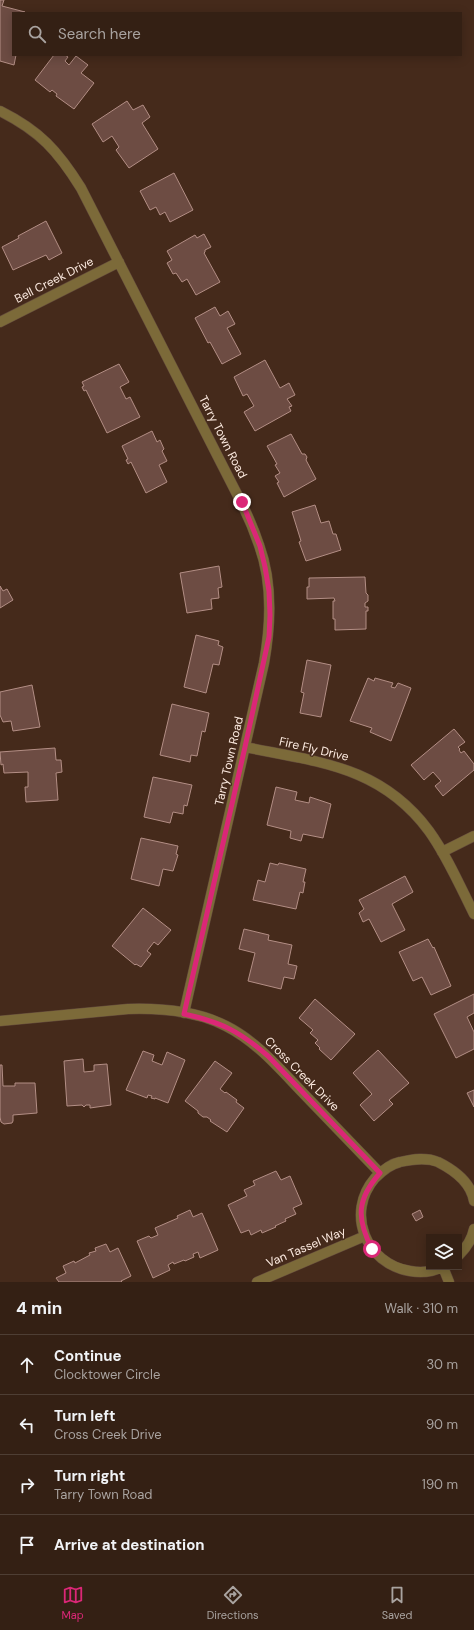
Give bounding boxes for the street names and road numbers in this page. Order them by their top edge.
street label: Bell Creek Drive [12,253,96,307]
street label: Tarry Town Road [195,393,251,481]
street label: Tarry Town Road [211,715,247,807]
street label: Fire Fly Drive [278,733,351,765]
street label: Cross Creek Drive [261,1033,343,1115]
street label: Van Tassel Way [264,1223,349,1271]

